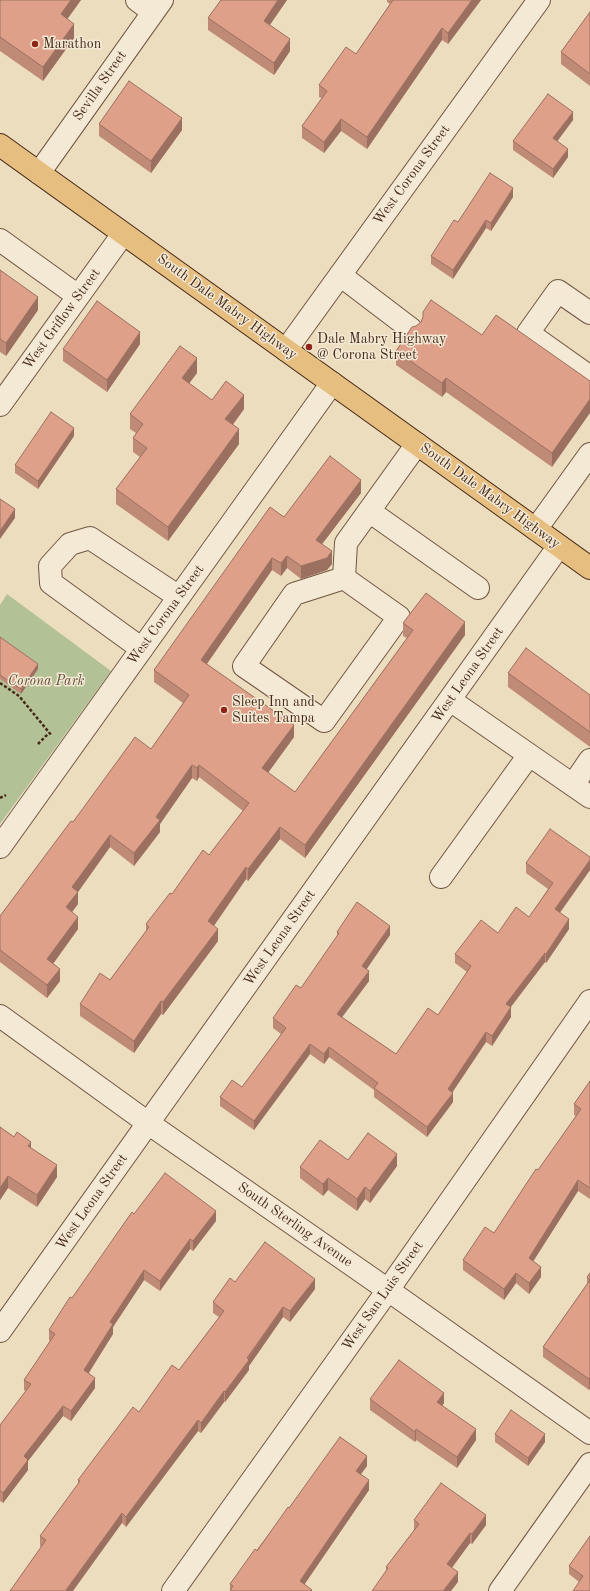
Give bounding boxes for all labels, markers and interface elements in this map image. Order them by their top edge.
place label: Marathon [43,36,101,52]
marker: Marathon [30,39,40,49]
street label: Sevilla Street [70,48,130,124]
street label: West Corona Street [370,122,454,228]
street label: South Dale Mabry Highway [154,251,300,363]
street label: West Griflow Street [20,265,104,373]
place label: Dale Mabry Highway @ Corona Street [317,331,446,364]
marker: Dale Mabry Highway @ Corona Street [304,342,314,352]
street label: South Dale Mabry Highway [417,440,563,552]
street label: West Corona Street [124,562,208,668]
street label: West Leona Street [429,624,507,726]
park label: Corona Park [8,673,84,689]
place label: Sleep Inn and Suites Tampa [232,694,315,726]
marker: Sleep Inn and Suites Tampa [219,705,229,715]
street label: West Leona Street [241,887,319,989]
street label: West Leona Street [53,1151,131,1253]
street label: South Sterling Avenue [234,1179,356,1271]
street label: West San Luis Street [339,1238,427,1354]

